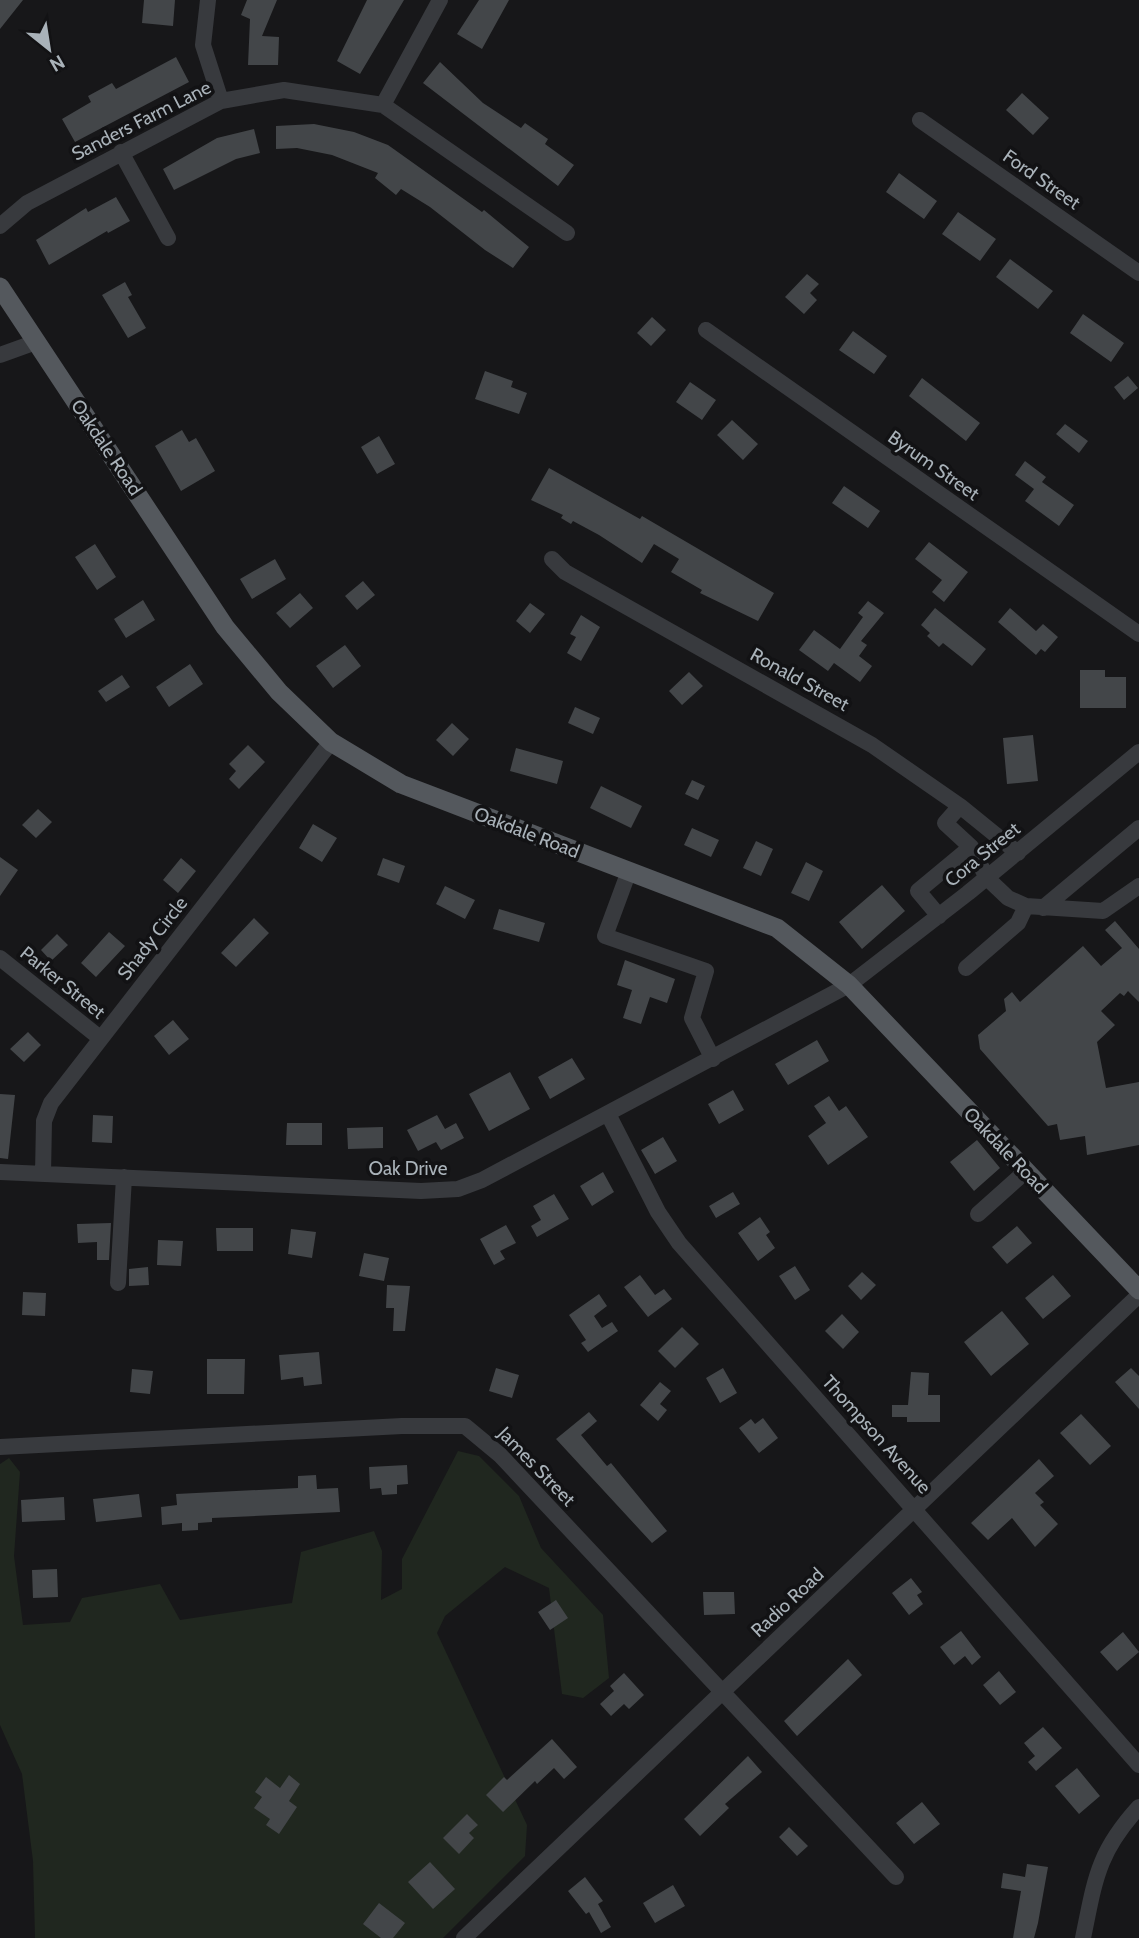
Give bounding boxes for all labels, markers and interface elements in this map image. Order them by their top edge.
north arrow [14,14,84,84]
text: N [46,50,69,77]
street label: Sanders Farm Lane [68,75,215,165]
street label: Ford Street [999,144,1085,215]
street label: Oakdale Road [66,395,147,500]
street label: Byrum Street [884,426,984,506]
street label: Ronald Street [746,643,854,716]
street label: Oakdale Road [471,802,583,863]
street label: Cora Street [940,817,1025,892]
street label: Shady Circle [113,892,192,985]
street label: Parker Street [16,941,110,1024]
street label: Oakdale Road [959,1102,1052,1198]
street label: Oak Drive [369,1157,448,1180]
street label: Thompson Avenue [817,1370,936,1499]
street label: James Street [493,1421,580,1511]
street label: Radio Road [746,1563,828,1642]

